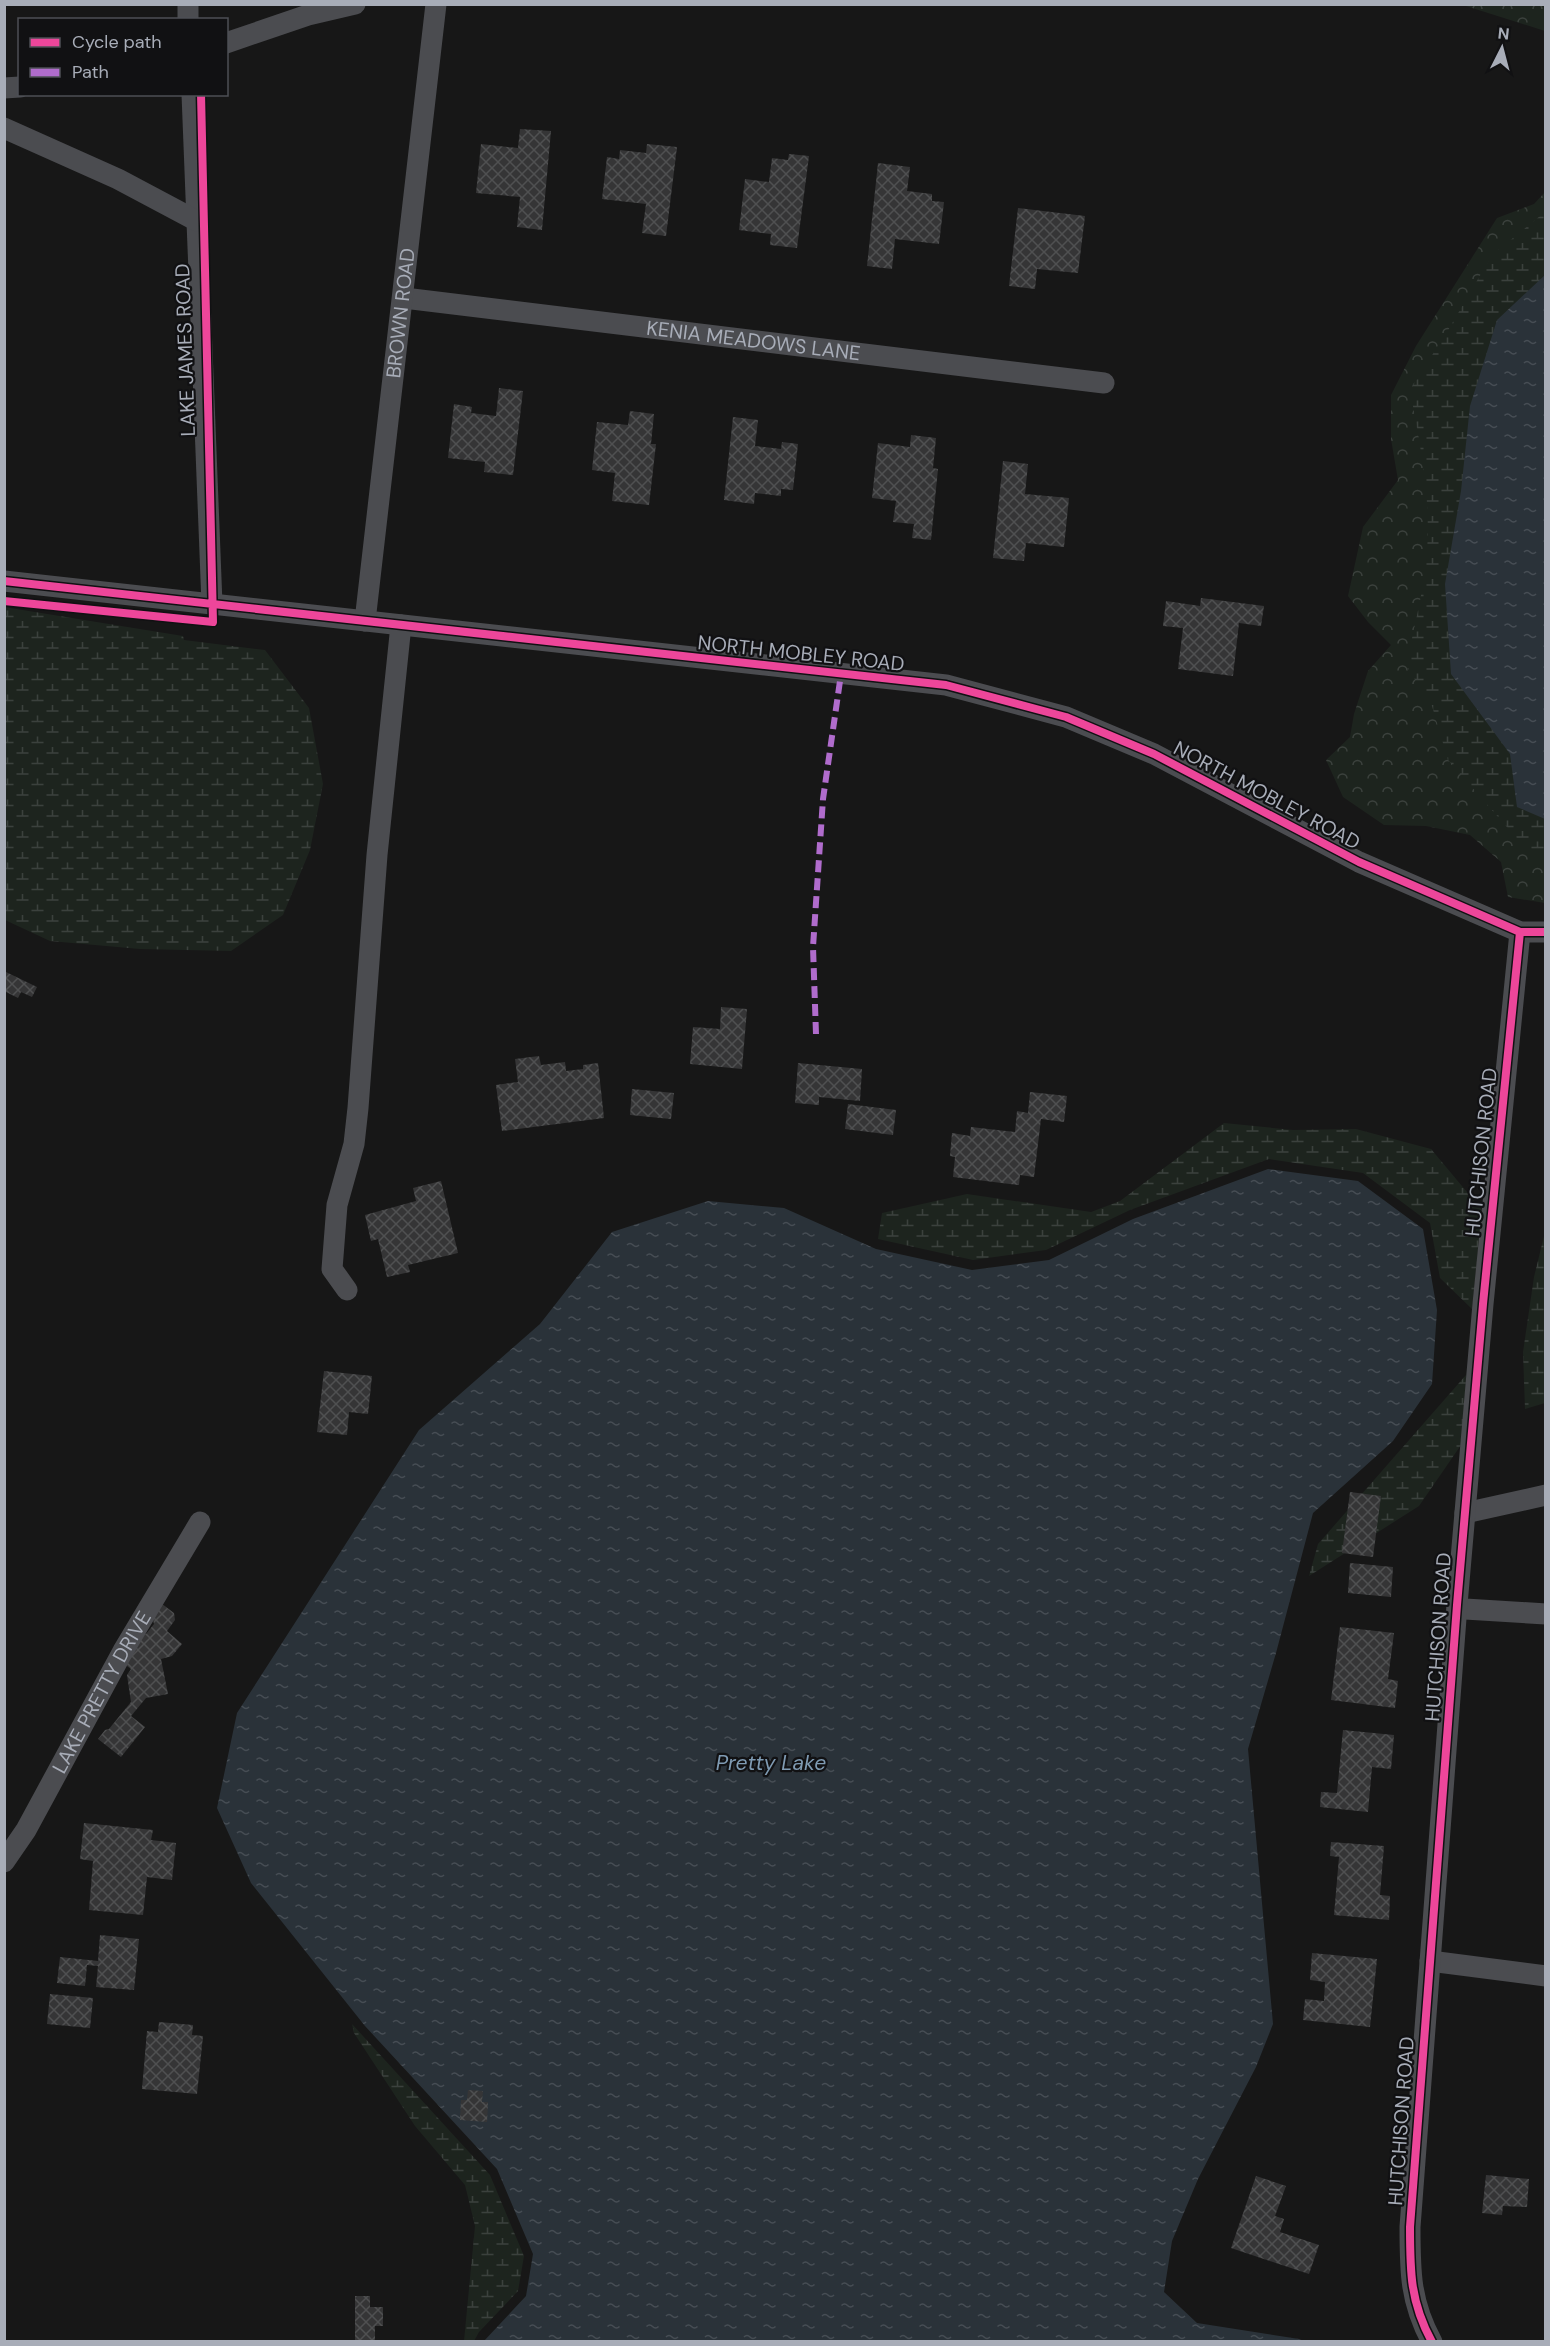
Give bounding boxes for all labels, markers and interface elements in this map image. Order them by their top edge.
legend [18,18,228,96]
north arrow [1472,18,1532,78]
text: N [1497,23,1510,45]
text: Cycle path [72,30,162,54]
text: Path [72,60,109,84]
street label: BROWN ROAD [380,247,421,380]
street label: LAKE JAMES ROAD [169,263,201,437]
street label: KENIA MEADOWS LANE [645,315,862,366]
street label: NORTH MOBLEY ROAD [696,629,906,677]
street label: NORTH MOBLEY ROAD [1169,735,1365,855]
street label: HUTCHISON ROAD [1459,1066,1503,1238]
street label: HUTCHISON ROAD [1419,1552,1457,1722]
street label: LAKE PRETTY DRIVE [46,1606,157,1778]
water label: Pretty Lake [716,1749,826,1777]
street label: HUTCHISON ROAD [1382,2036,1420,2206]

